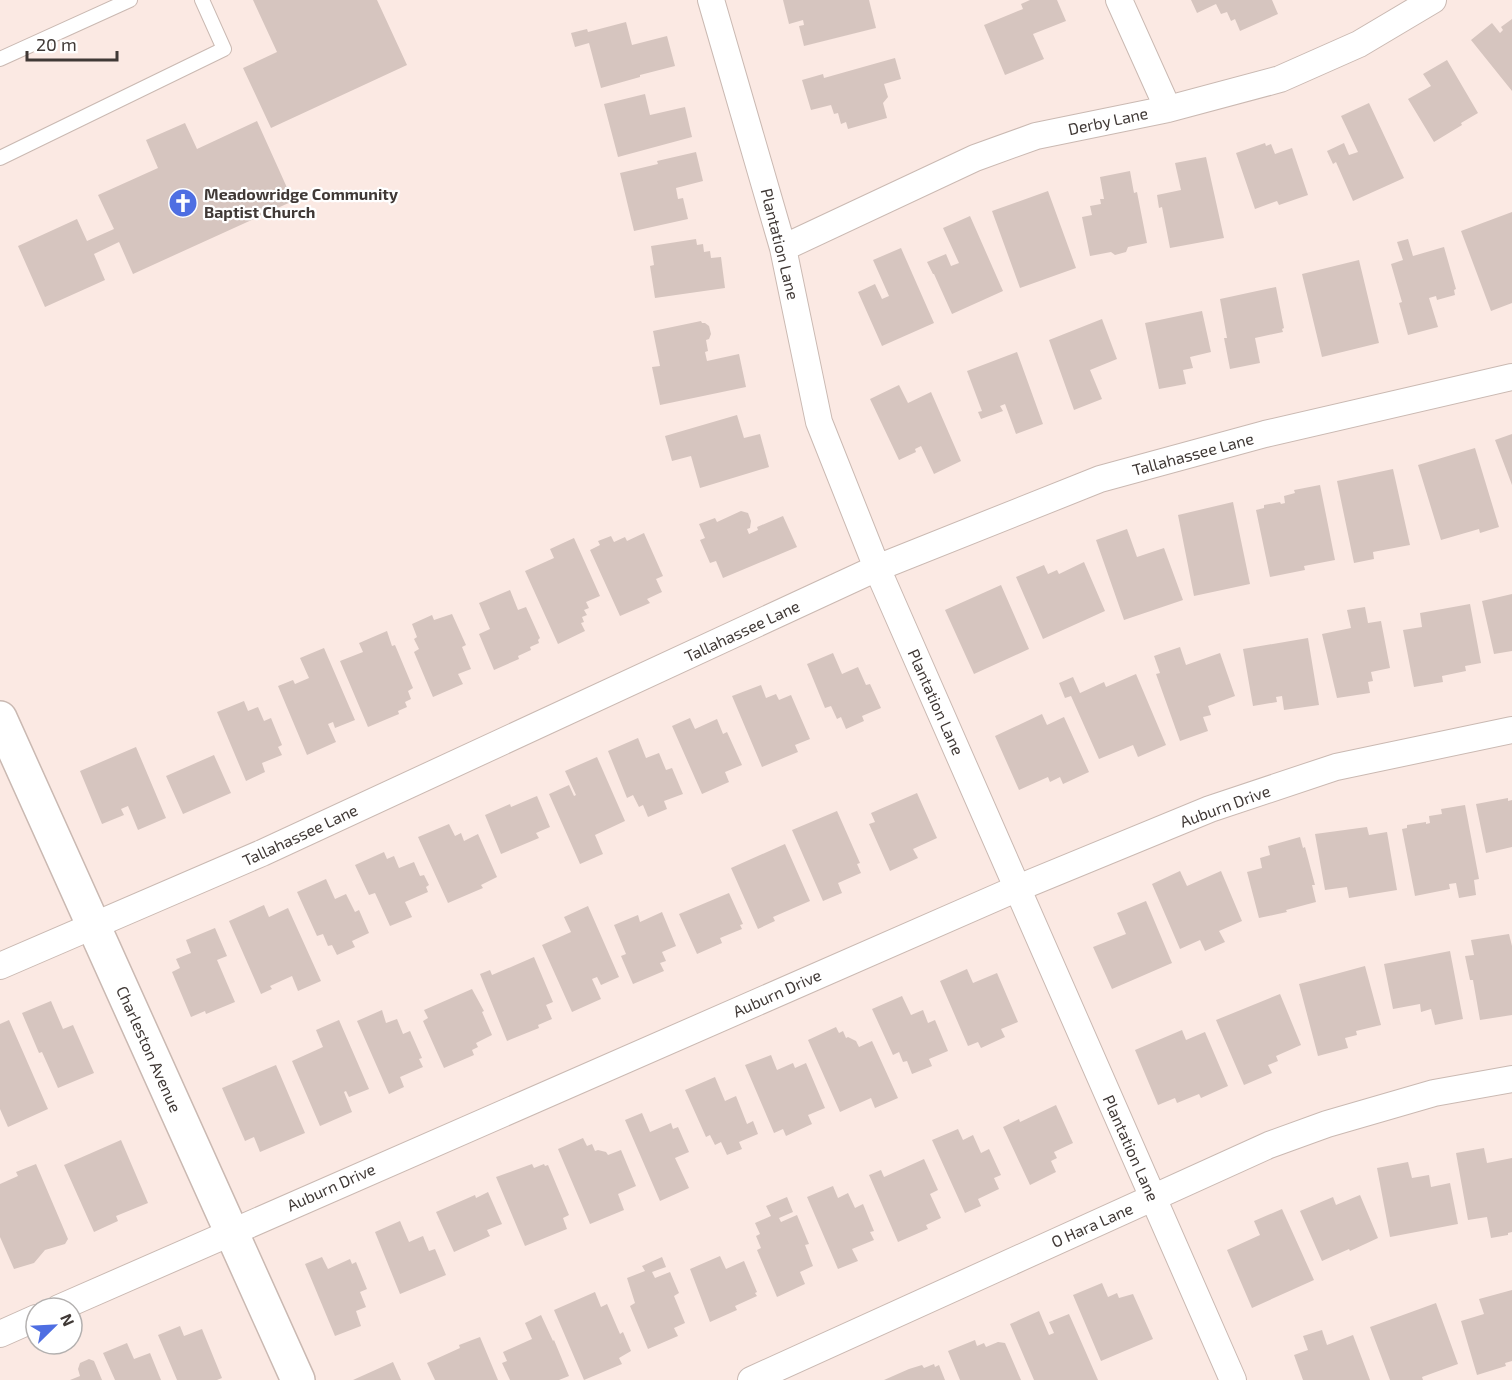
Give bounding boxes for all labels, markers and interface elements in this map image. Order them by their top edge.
scale bar [27,24,117,62]
text: 20 m [36,33,77,55]
street label: Derby Lane [1066,103,1150,138]
place label: Meadowridge Community Baptist Church [204,184,398,221]
street label: Plantation Lane [757,186,804,302]
church icon: Meadowridge Community Baptist Church [167,187,199,219]
street label: Tallahassee Lane [1130,428,1256,479]
street label: Tallahassee Lane [681,596,802,666]
street label: Plantation Lane [905,646,968,758]
street label: Auburn Drive [1177,780,1273,831]
street label: Tallahassee Lane [239,800,360,870]
street label: Auburn Drive [730,965,824,1020]
street label: Charleston Avenue [113,983,186,1115]
street label: Plantation Lane [1100,1092,1163,1204]
street label: Auburn Drive [284,1159,378,1214]
street label: O Hara Lane [1048,1198,1136,1251]
north arrow [24,1296,84,1356]
text: N [57,1311,79,1329]

